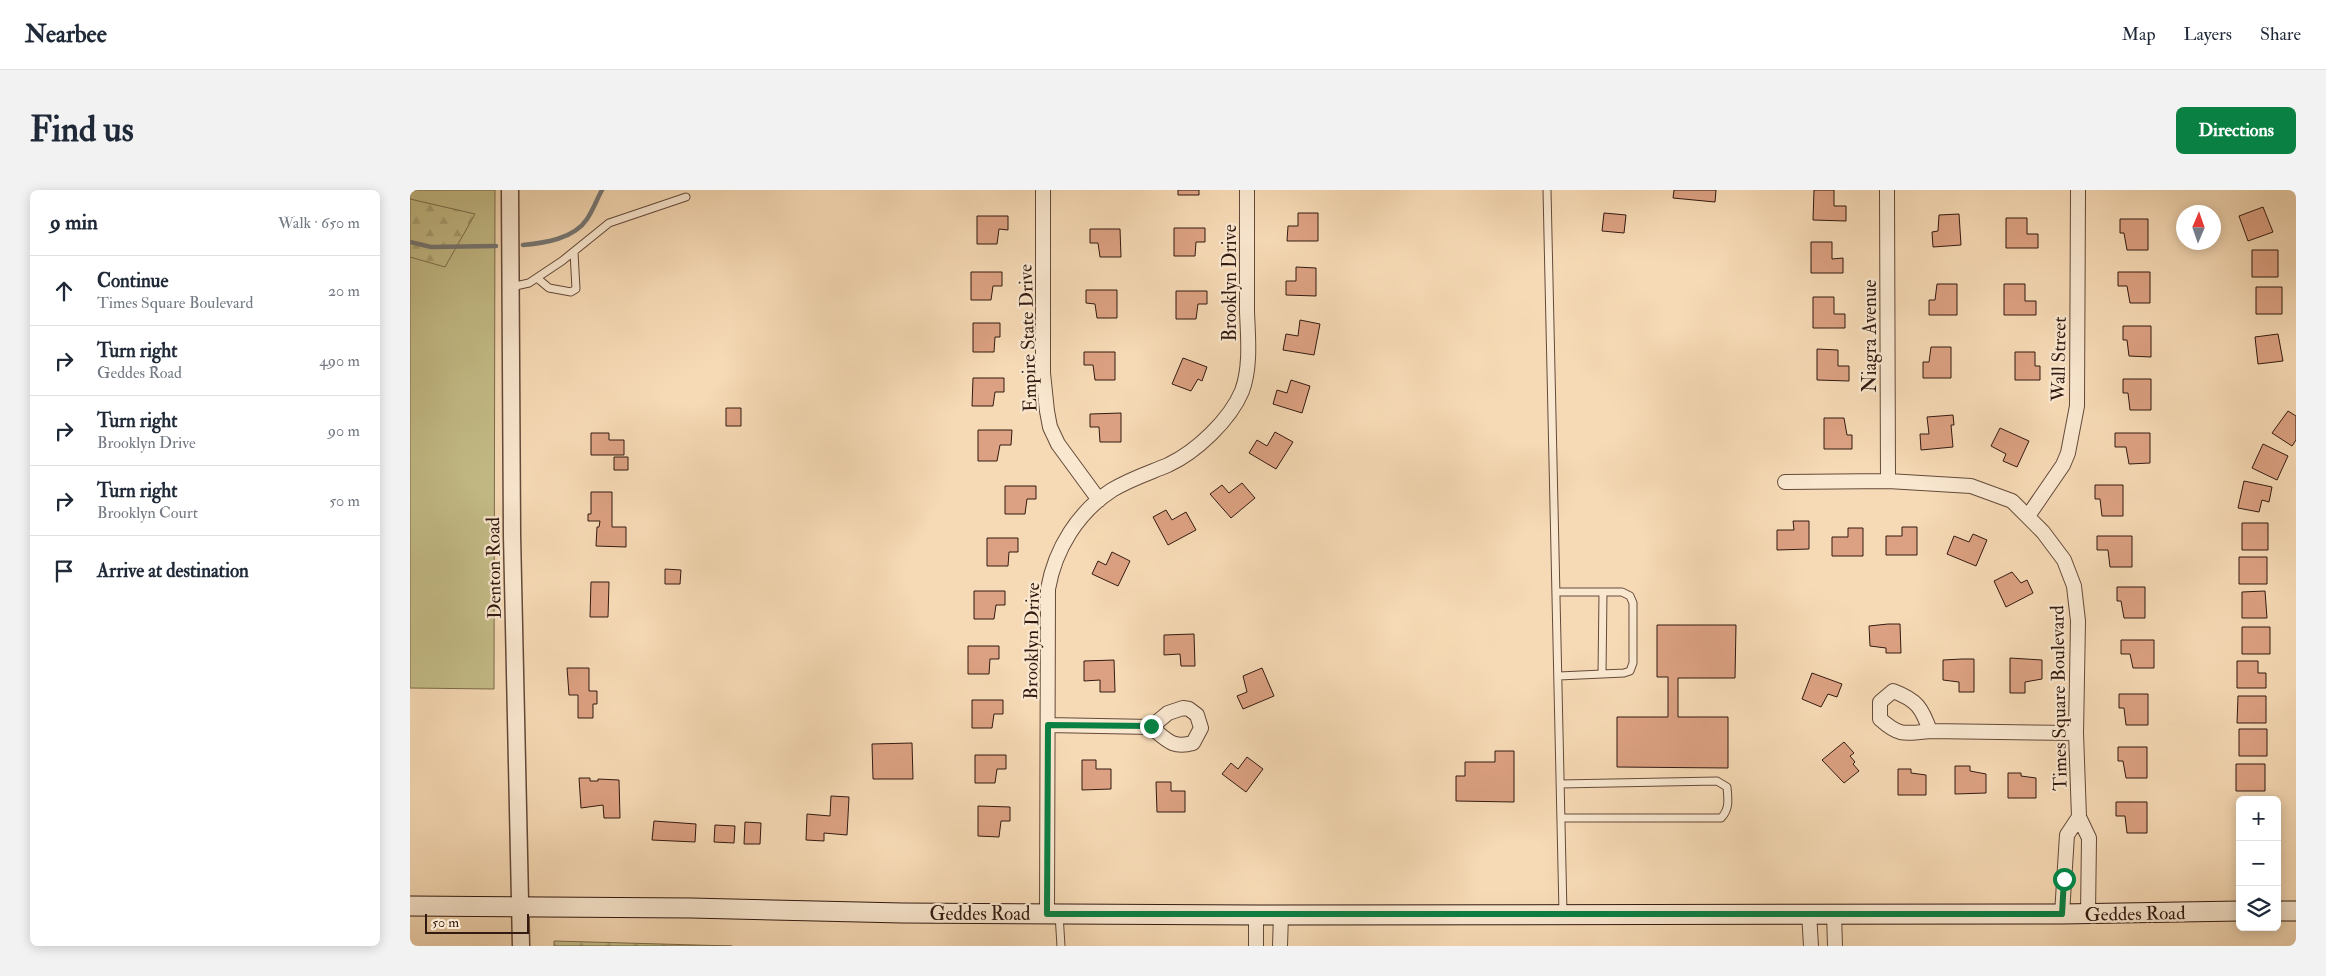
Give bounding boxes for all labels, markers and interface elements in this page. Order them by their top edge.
text: Nearbee [25,19,107,50]
text: Map [2122,23,2156,46]
text: Layers [2184,23,2232,46]
text: Share [2260,23,2301,46]
button: Directions [2176,107,2296,154]
text: Find us [30,108,134,152]
north arrow [2176,205,2221,250]
text: 9 min [50,209,98,236]
text: Walk · 650 m [278,213,360,233]
street label: Brooklyn Drive [1218,224,1242,342]
street label: Empire State Drive [1013,263,1044,412]
text: Continue [97,269,168,293]
icon: ahead [50,277,78,305]
street label: Niagra Avenue [1858,279,1882,393]
text: 20 m [328,281,360,301]
text: Times Square Boulevard [97,293,253,313]
street label: Wall Street [2046,316,2072,403]
text: Turn right [97,339,177,363]
icon: right [50,347,78,375]
text: 490 m [319,351,360,371]
text: Geddes Road [97,363,182,383]
text: Turn right [97,409,177,433]
icon: right [50,417,78,445]
text: 90 m [328,421,360,441]
text: Brooklyn Drive [97,433,196,453]
text: Turn right [97,479,177,503]
icon: right [50,487,78,515]
text: 50 m [329,491,360,511]
text: Brooklyn Court [97,503,198,523]
street label: Denton Road [481,516,507,619]
icon: arrive [50,557,78,585]
text: Arrive at destination [97,559,249,583]
street label: Brooklyn Drive [1019,582,1045,700]
street label: Times Square Boulevard [2045,604,2073,791]
route end [1140,715,1163,738]
map controls [2236,796,2281,931]
button: + [2236,796,2281,841]
button: − [2236,841,2281,886]
route start [2053,868,2076,891]
button: layers [2236,886,2281,931]
street label: Geddes Road [2084,901,2186,927]
street label: Geddes Road [930,902,1031,926]
scale bar [425,911,529,934]
text: 50 m [432,914,459,931]

